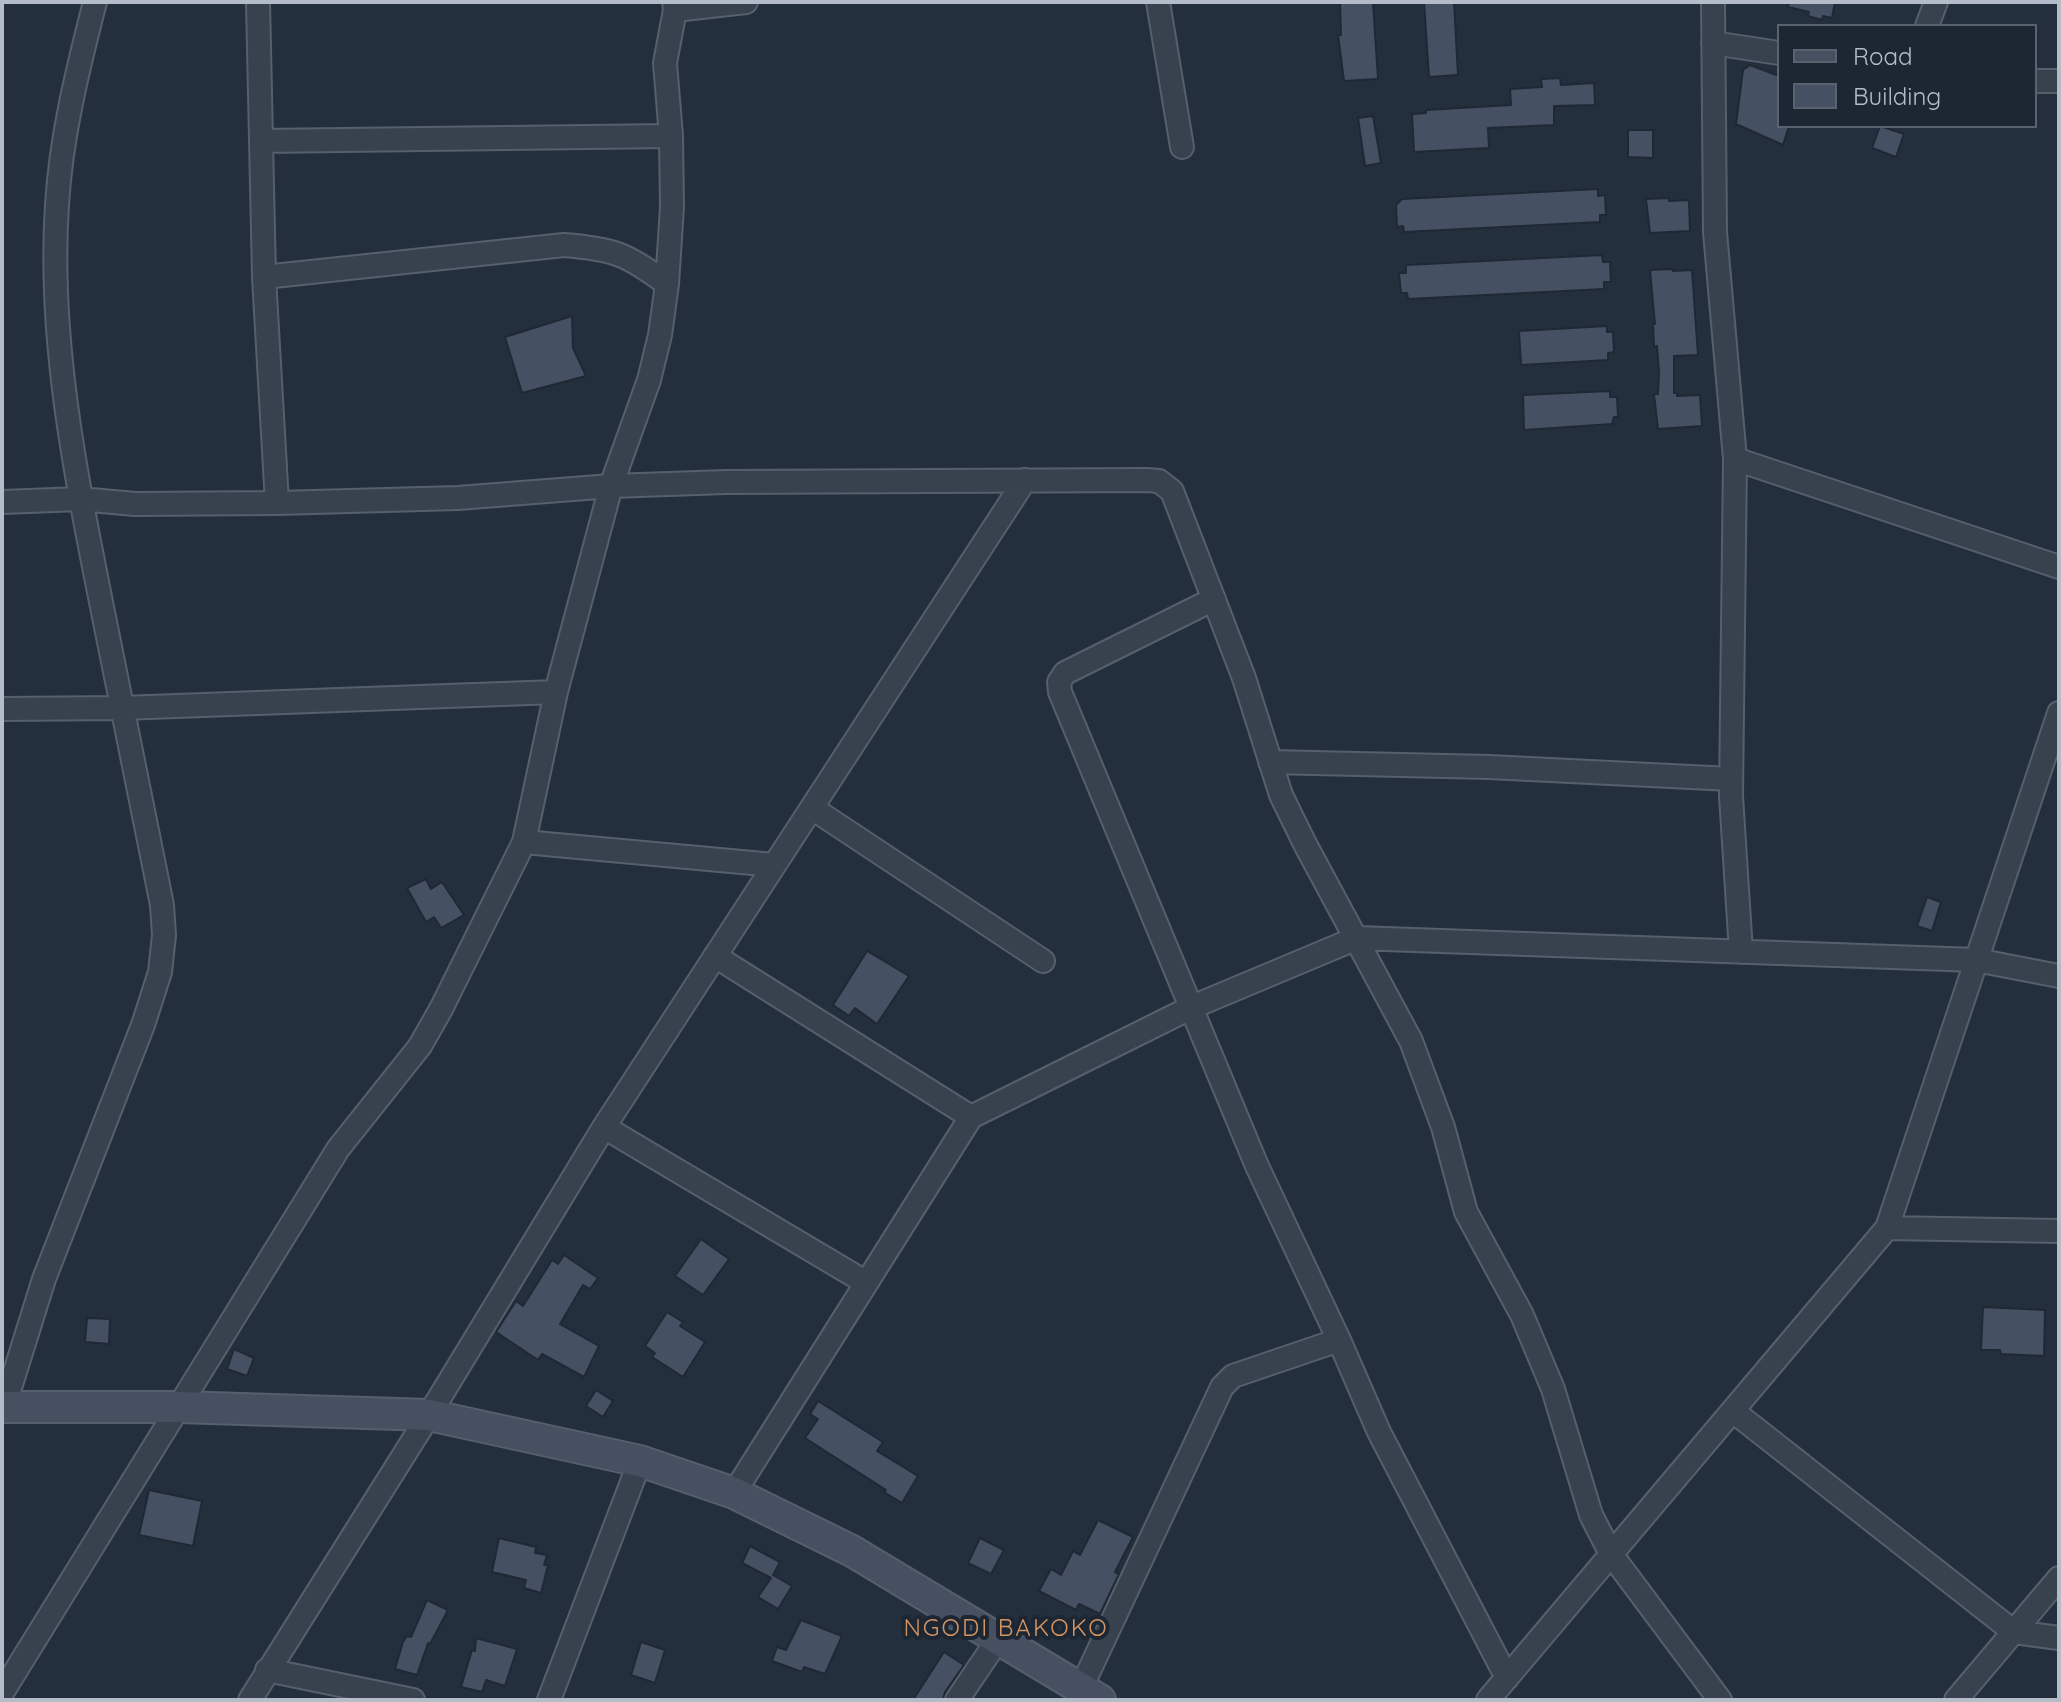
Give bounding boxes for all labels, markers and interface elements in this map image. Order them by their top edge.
legend [1777,24,2037,128]
text: Road [1853,41,1913,71]
text: Building [1853,81,1941,111]
district label: NGODI BAKOKO [903,1615,1109,1643]

